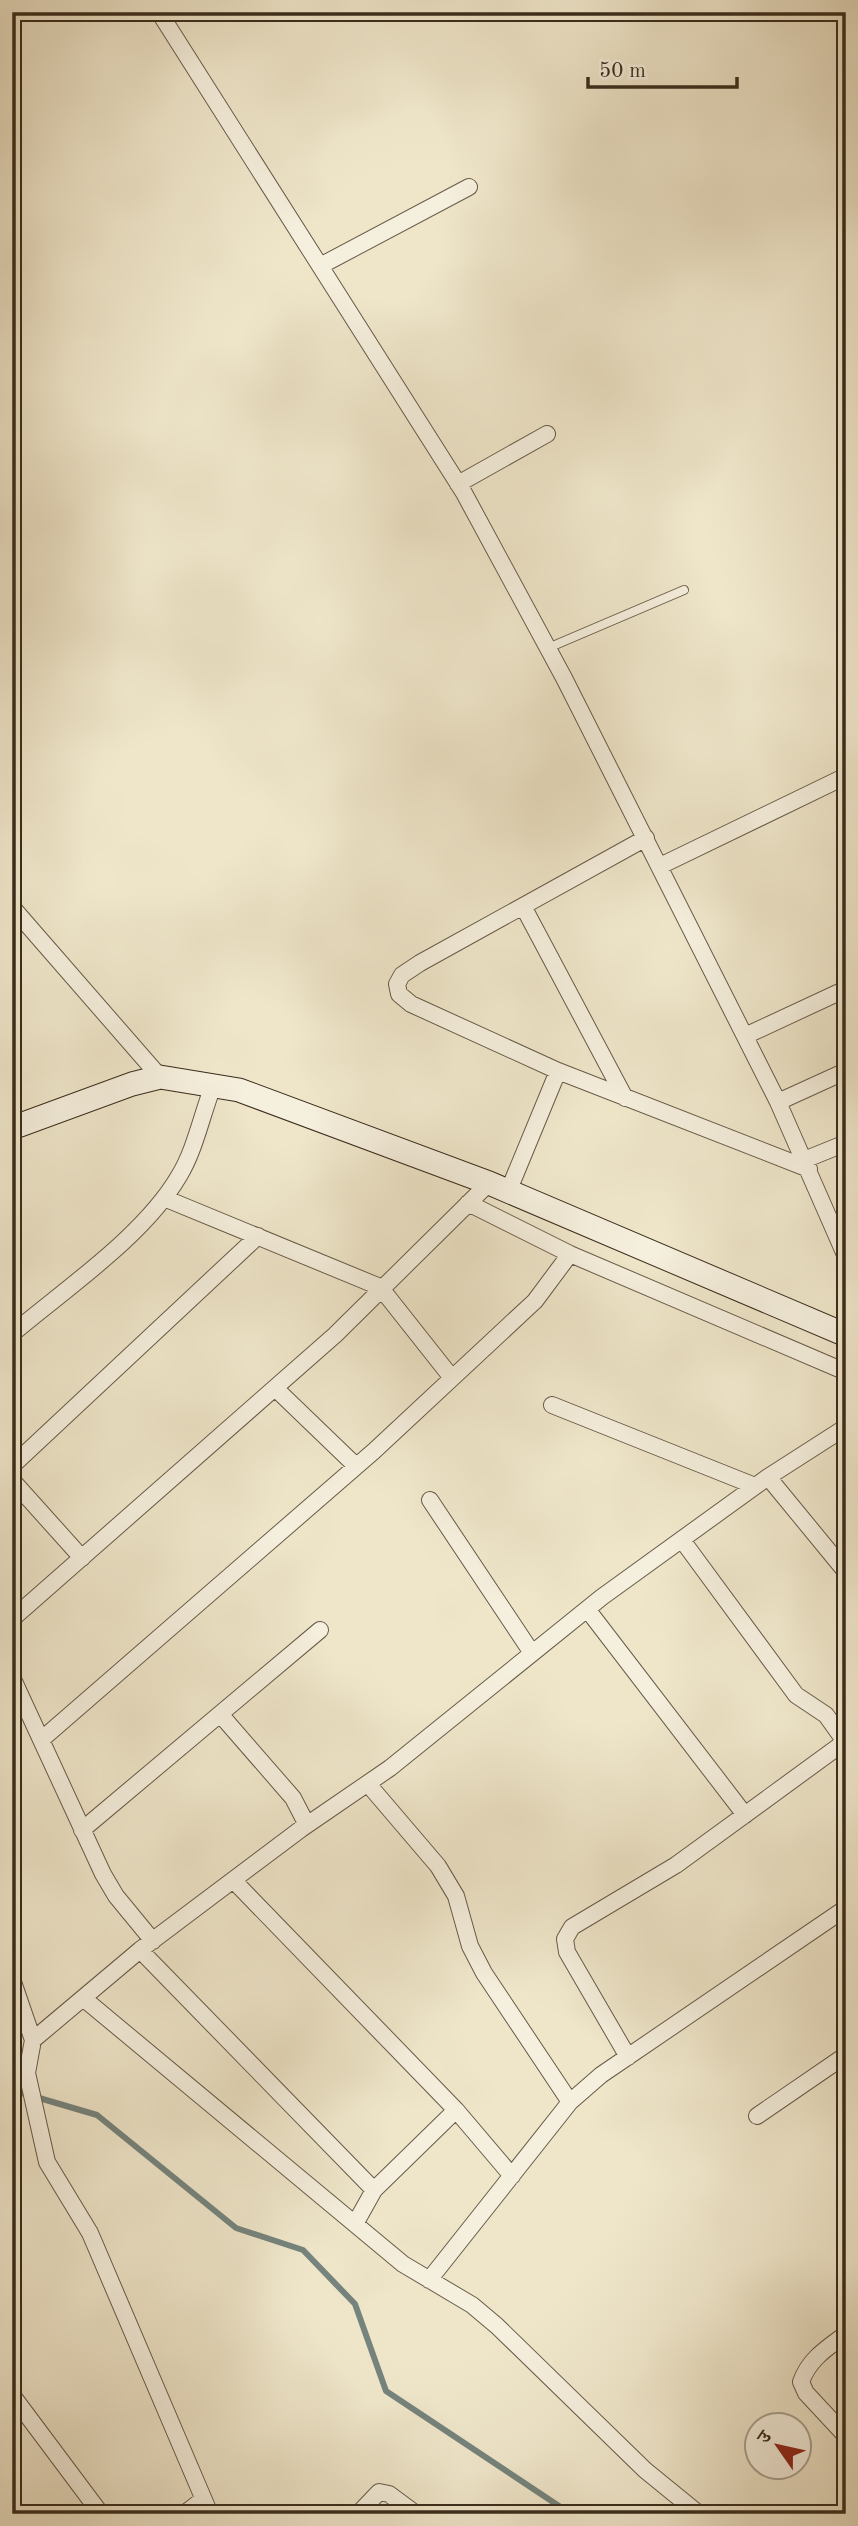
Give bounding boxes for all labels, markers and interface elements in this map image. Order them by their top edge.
scale bar [588,46,737,90]
text: 50 m [599,61,646,82]
north arrow [742,2410,812,2480]
text: उ [754,2427,777,2449]

